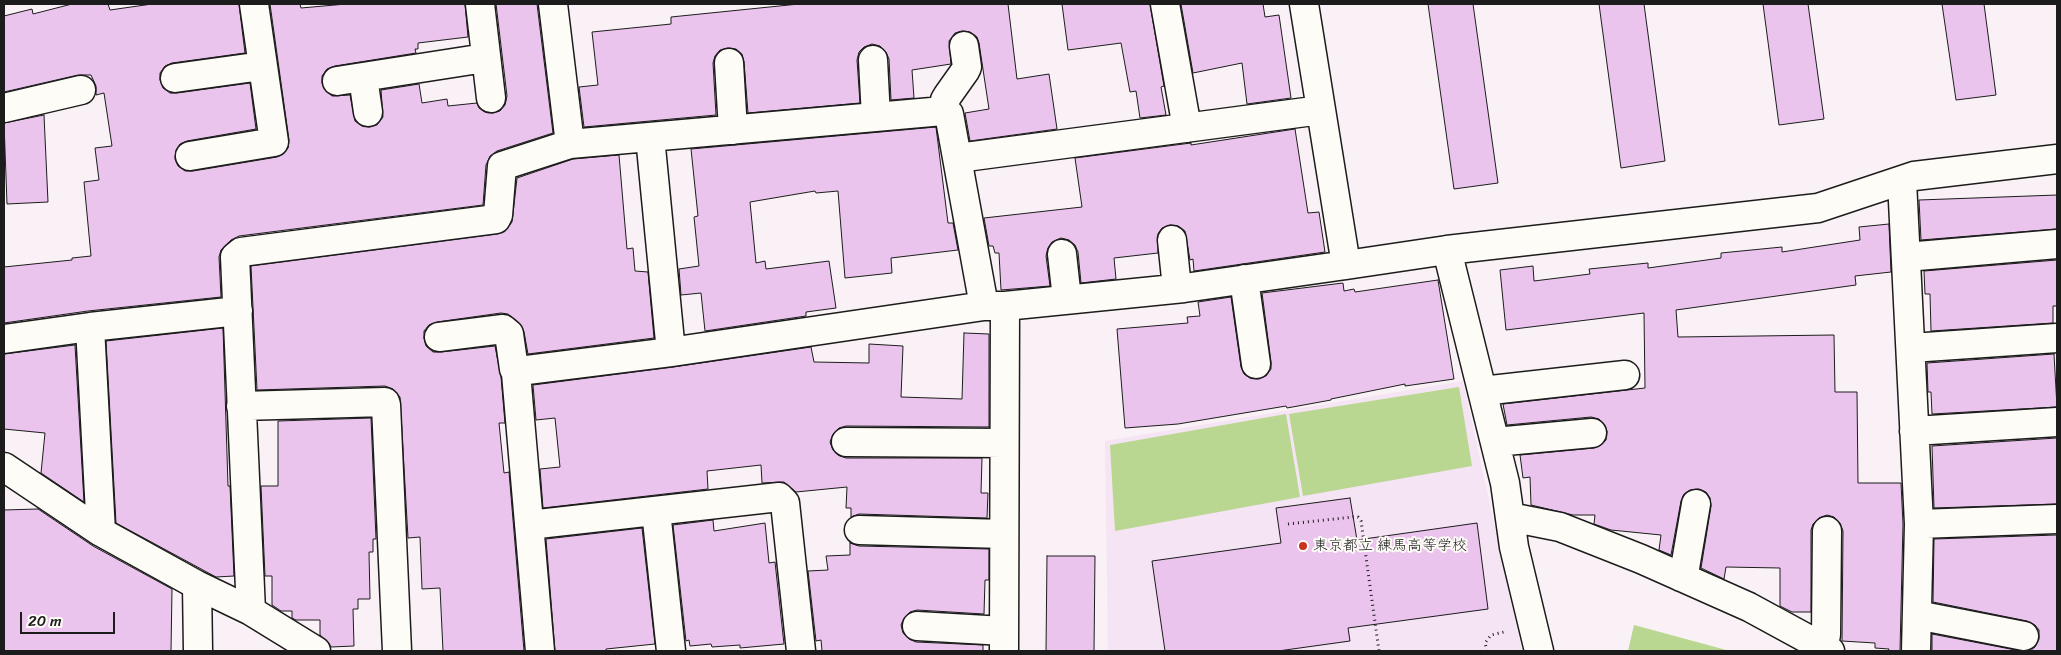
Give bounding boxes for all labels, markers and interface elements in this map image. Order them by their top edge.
place label: 東京都立 練馬高等学校 [1313,537,1467,555]
marker: 東京都立 練馬高等学校 [1297,540,1309,552]
scale bar [22,602,118,634]
text: 20 m [28,608,62,634]

